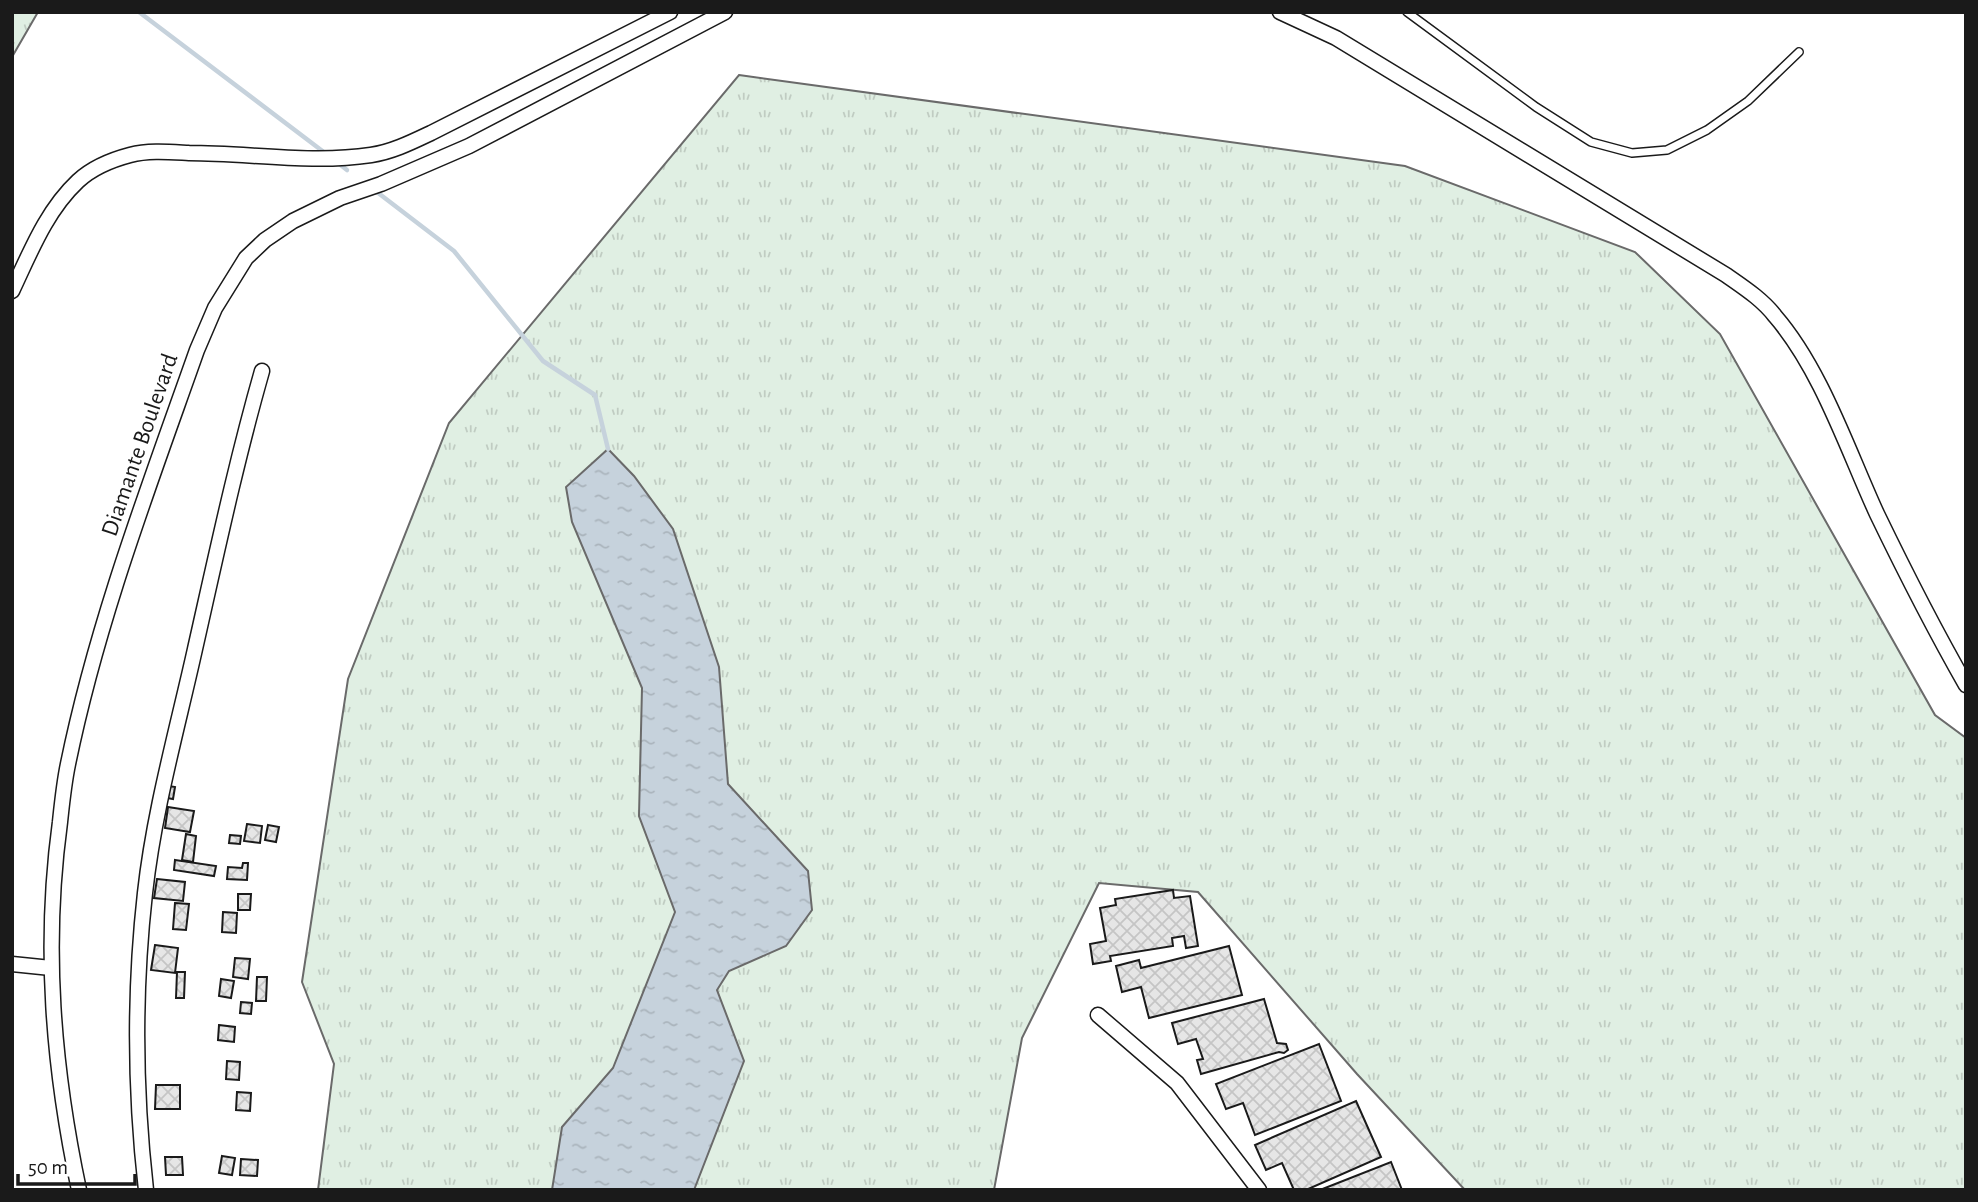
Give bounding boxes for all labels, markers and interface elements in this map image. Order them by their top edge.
street label: Diamante Boulevard [97,351,183,539]
scale bar [18,1142,135,1186]
text: 50 m [28,1157,68,1178]

